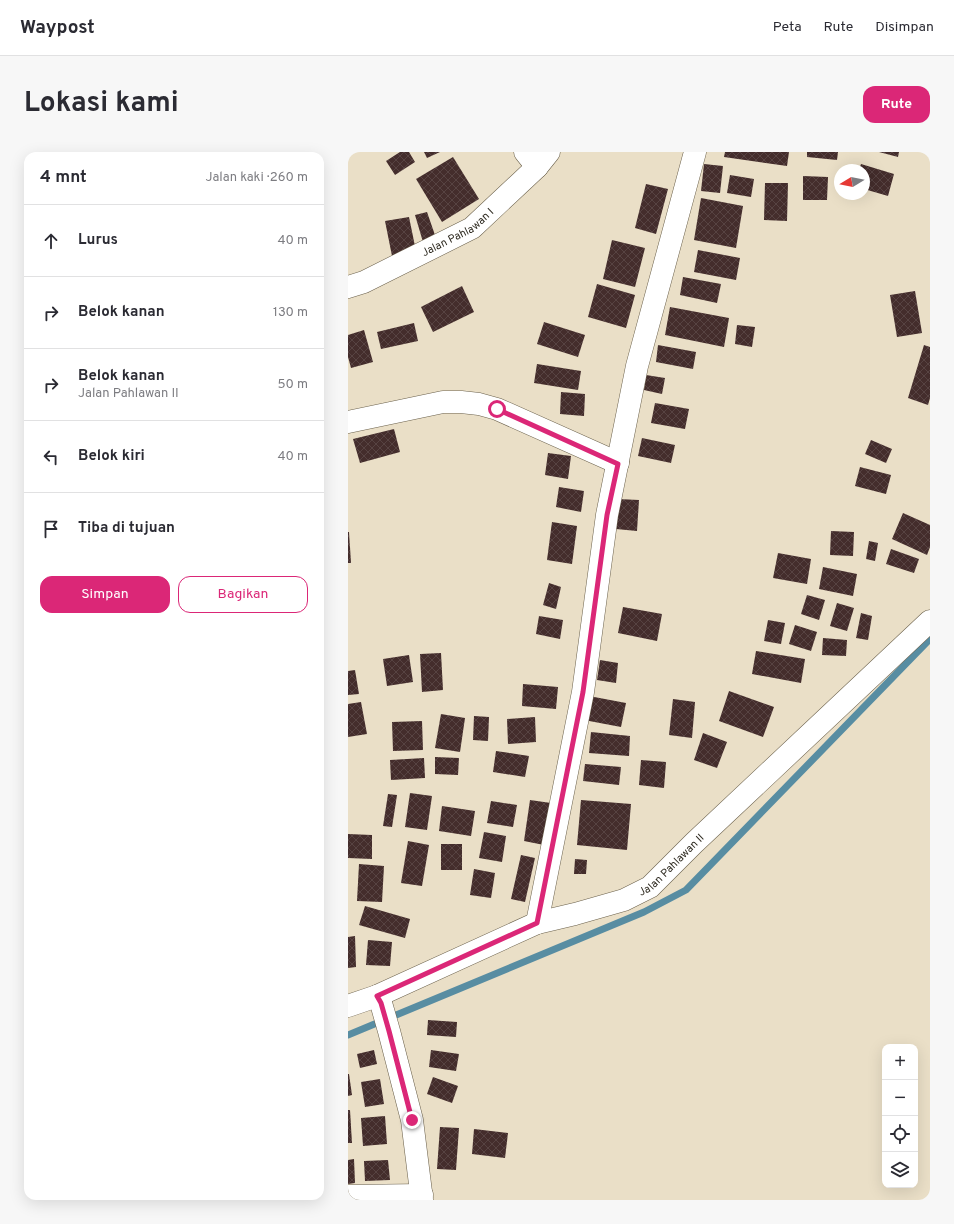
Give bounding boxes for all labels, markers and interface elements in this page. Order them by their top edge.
text: Waypost [20,16,95,40]
text: Peta [773,19,802,36]
text: Rute [824,19,853,36]
text: Disimpan [875,19,934,36]
text: Lokasi kami [24,86,179,122]
button: Rute [863,86,930,123]
north arrow [834,164,870,200]
text: 4 mnt [40,167,87,189]
text: Jalan kaki · 260 m [205,170,308,186]
street label: Jalan Pahlawan I [420,205,497,260]
icon: ahead [40,230,62,252]
text: Lurus [78,231,118,250]
text: 40 m [278,233,308,249]
icon: right [40,302,62,324]
text: Belok kanan [78,303,165,322]
text: 130 m [273,305,308,321]
text: Belok kanan [78,367,165,386]
icon: right [40,374,62,396]
text: 50 m [278,377,308,393]
text: Jalan Pahlawan II [78,386,179,402]
route start [488,400,506,418]
icon: left [40,446,62,468]
text: Belok kiri [78,447,145,466]
text: 40 m [278,449,308,465]
icon: arrive [40,518,62,540]
text: Tiba di tujuan [78,519,175,538]
button: Simpan [40,576,170,613]
button: Bagikan [178,576,308,613]
street label: Jalan Pahlawan II [636,831,707,900]
map controls [882,1044,918,1188]
button: + [882,1044,918,1080]
button: − [882,1080,918,1116]
route end [403,1111,421,1129]
button: locate [882,1116,918,1152]
button: layers [882,1152,918,1188]

